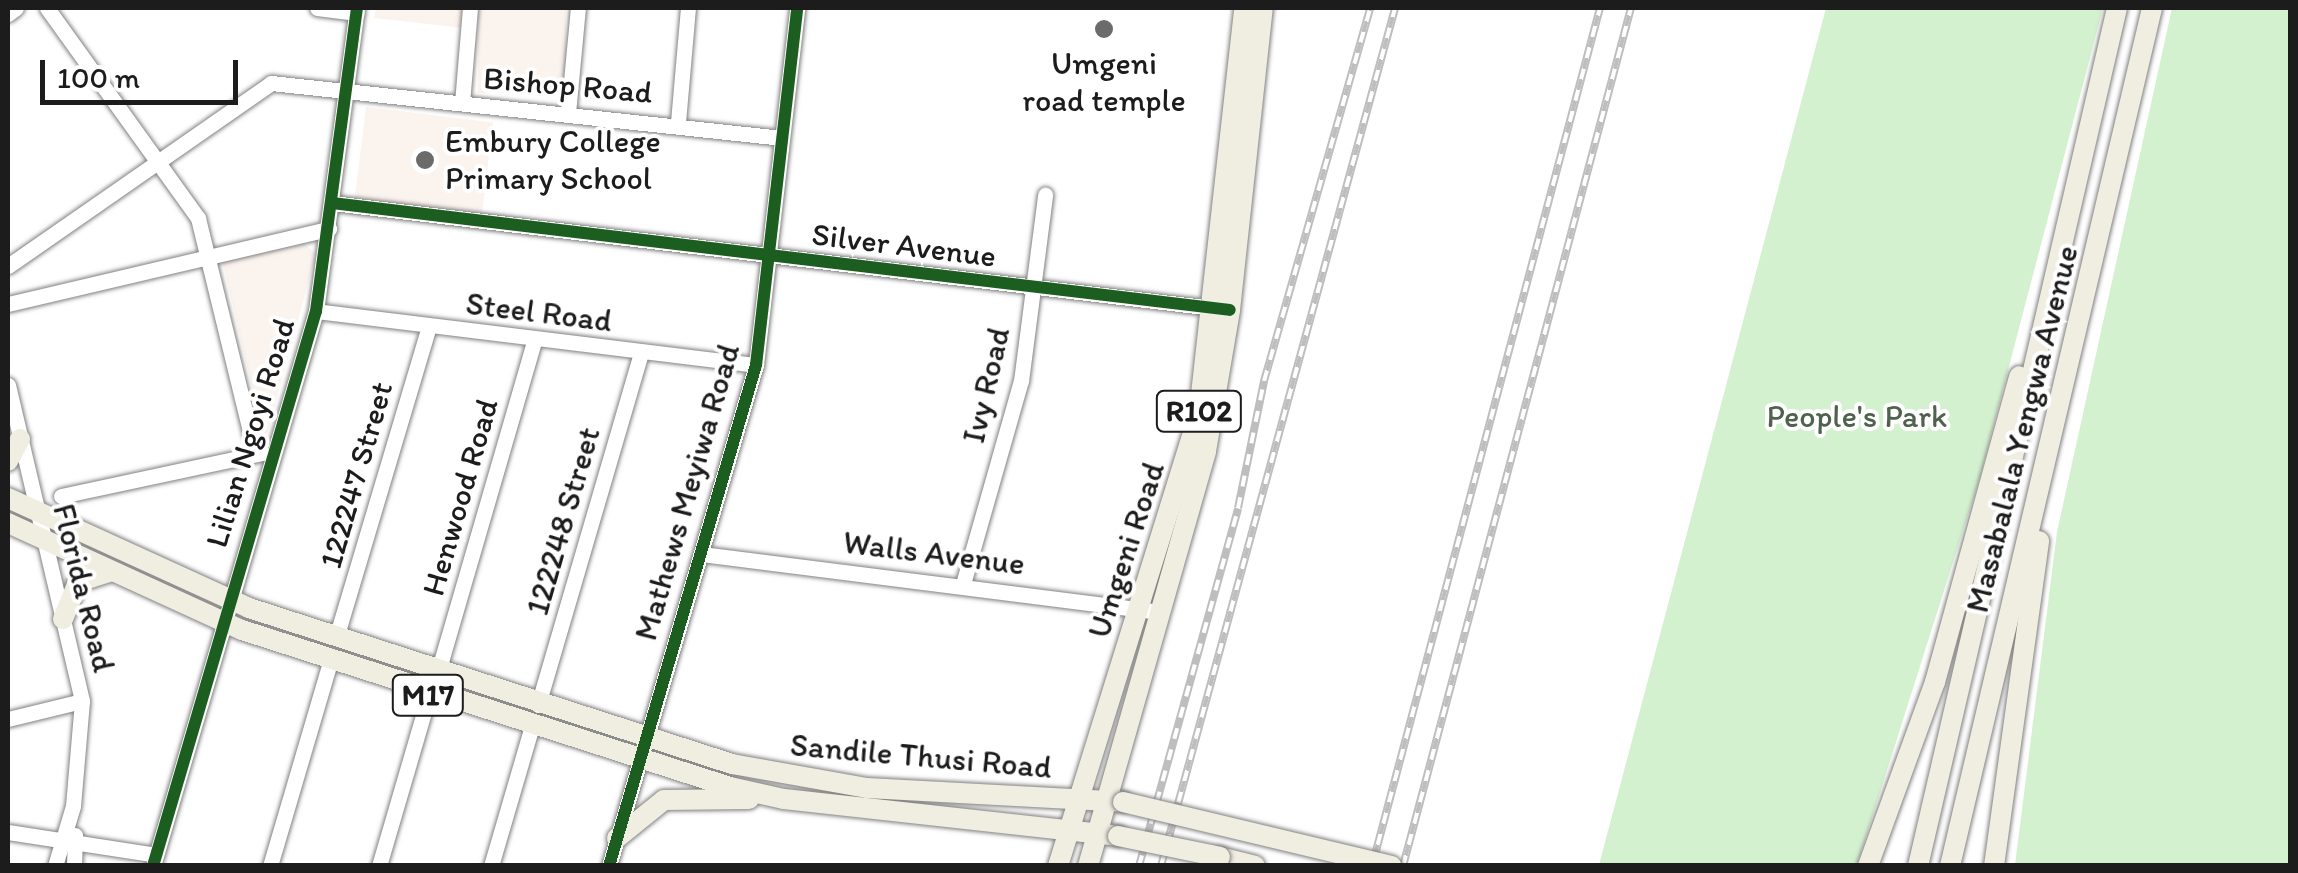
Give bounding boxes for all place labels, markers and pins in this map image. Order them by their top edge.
marker: Umgeni road temple [1093,18,1115,40]
place label: Umgeni road temple [1022,45,1186,120]
place label: Embury College Primary School [445,123,661,198]
marker: Embury College Primary School [414,149,436,171]

